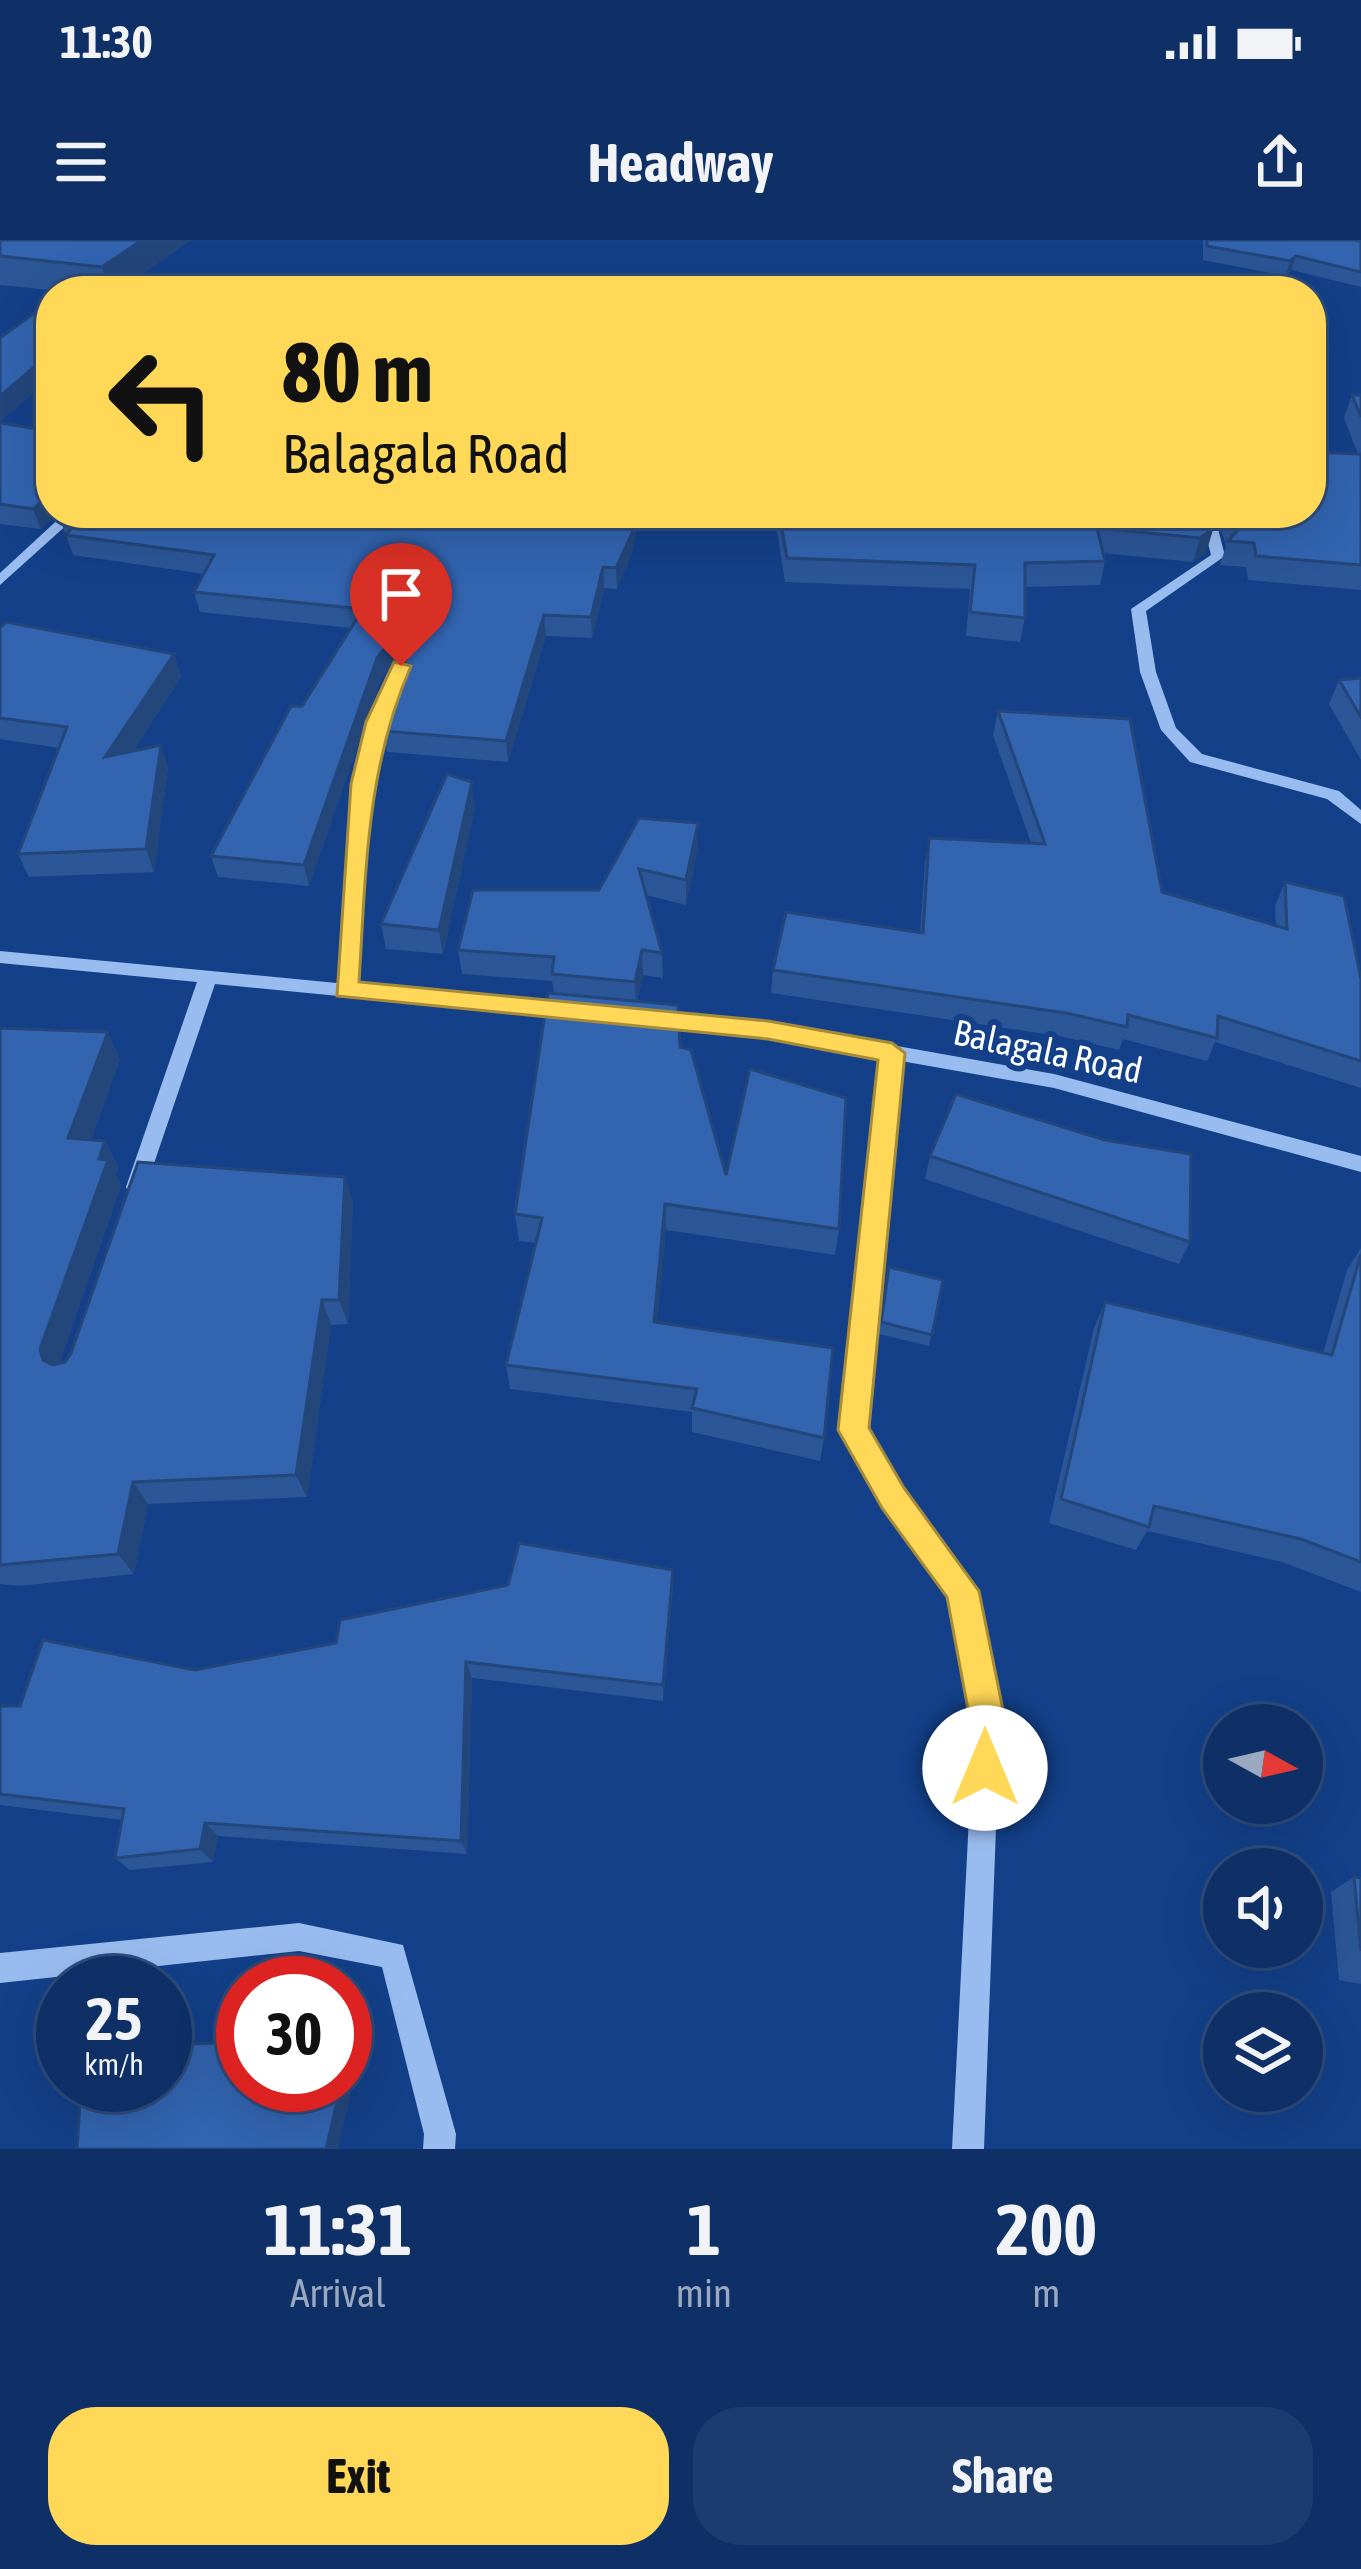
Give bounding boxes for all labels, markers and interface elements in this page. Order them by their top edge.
text: 11:30 [60,16,153,68]
icon: menu [48,129,114,195]
icon: share [1247,129,1313,195]
text: Headway [588,132,773,193]
icon: left [84,324,240,480]
text: 80 m [282,324,433,420]
text: Balagala Road [282,423,569,484]
pin [350,543,452,666]
icon: arrive [368,561,434,627]
street label: Balagala Road [950,1011,1146,1091]
north arrow [1203,1704,1323,1824]
map controls [1203,1704,1323,2112]
position arrow [922,1705,1048,1831]
button: sound [1203,1848,1323,1968]
speed limit sign: 30 [216,1956,372,2112]
text: 25 [86,1984,142,2053]
button: layers [1203,1992,1323,2112]
text: km/h [84,2047,144,2081]
text: 11:31 [264,2188,412,2270]
text: 1 [687,2188,721,2270]
text: 200 [996,2188,1097,2270]
text: Arrival [290,2271,386,2315]
text: min [676,2271,732,2315]
text: m [1032,2271,1060,2315]
button: Exit [48,2407,669,2545]
button: Share [693,2407,1313,2545]

